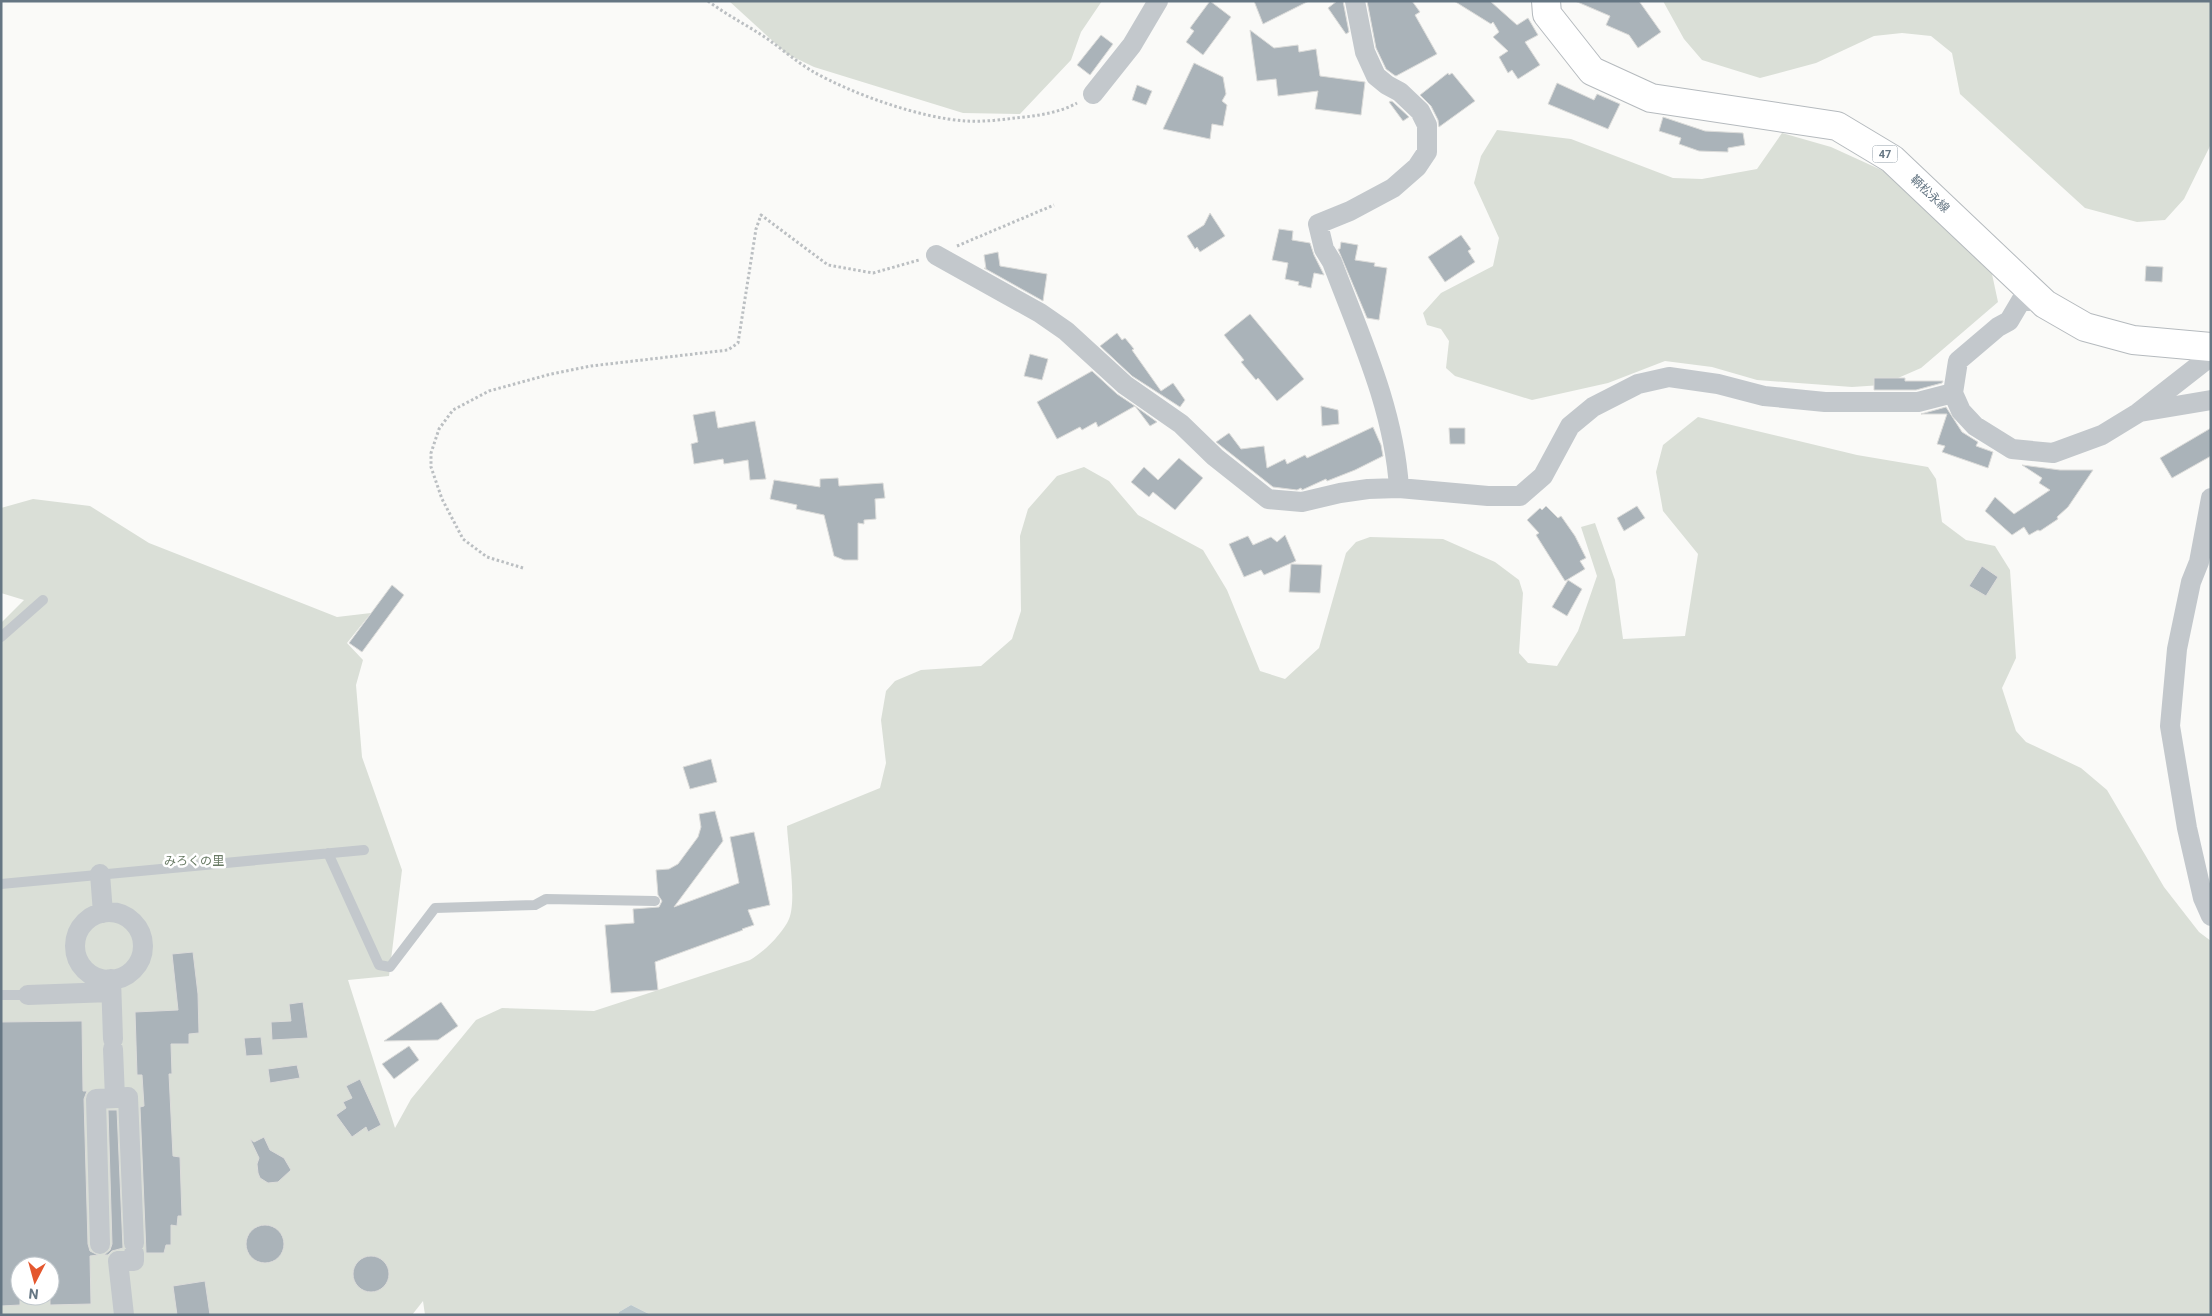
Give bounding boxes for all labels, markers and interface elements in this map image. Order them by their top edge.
road number: 47 [1872,146,1898,162]
street label: 鞆松永線 [1908,173,1952,215]
park label: みろくの里 [164,854,224,868]
north arrow [10,1256,60,1306]
text: N [28,1285,39,1302]

